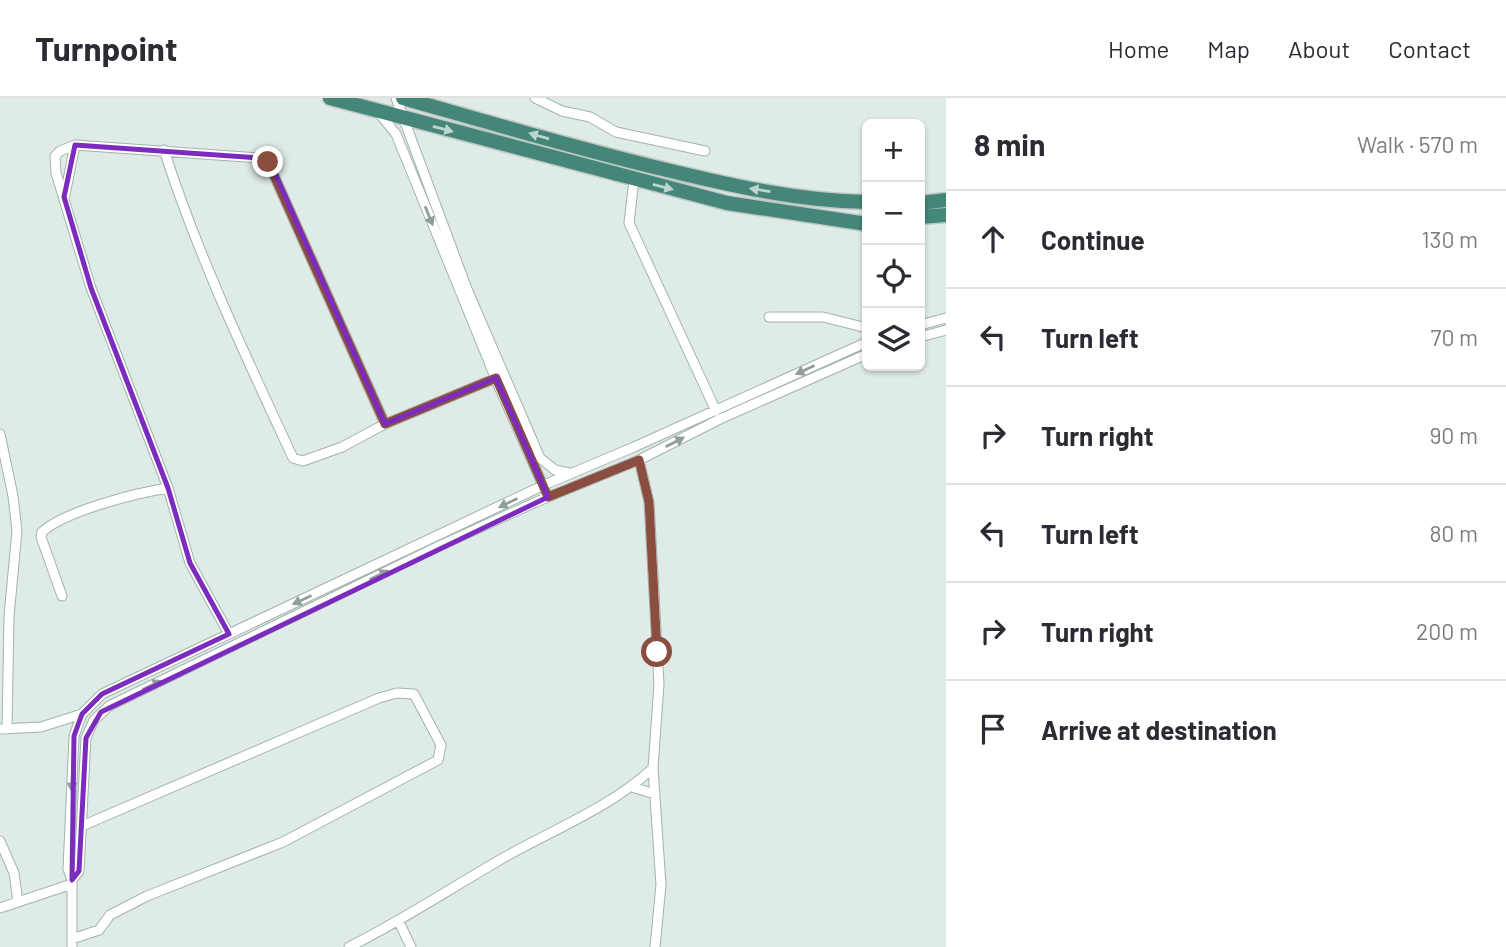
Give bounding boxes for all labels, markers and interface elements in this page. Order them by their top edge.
text: Turnpoint [35,28,177,68]
text: Home [1108,34,1169,63]
text: Map [1207,34,1250,63]
text: About [1288,34,1350,63]
text: Contact [1388,34,1471,63]
map controls [862,119,925,371]
button: + [862,119,925,182]
one-way arrow [432,124,454,135]
text: 8 min [974,126,1045,162]
text: Walk · 570 m [1357,130,1478,158]
one-way arrow [529,131,550,141]
route end [252,146,283,177]
one-way arrow [652,182,674,193]
button: − [862,182,925,245]
one-way arrow [749,184,771,195]
one-way arrow [424,205,435,226]
icon: ahead [974,220,1012,258]
text: Continue [1041,224,1145,255]
text: 130 m [1421,225,1478,253]
button: locate [862,245,925,308]
button: layers [862,308,925,371]
icon: left [974,318,1012,356]
text: Turn left [1041,322,1139,353]
text: 70 m [1431,323,1478,351]
one-way arrow [795,364,815,376]
icon: right [974,416,1012,454]
text: Turn right [1041,420,1154,451]
text: 90 m [1429,421,1478,449]
one-way arrow [665,436,685,447]
one-way arrow [498,497,518,508]
icon: left [974,514,1012,552]
text: Turn left [1041,518,1139,549]
text: 80 m [1429,519,1478,547]
one-way arrow [369,570,389,581]
one-way arrow [292,594,312,606]
icon: right [974,612,1012,650]
text: Turn right [1041,616,1154,647]
text: 200 m [1416,617,1478,645]
route start [641,636,672,667]
one-way arrow [142,679,162,691]
icon: arrive [974,710,1012,748]
text: Arrive at destination [1041,714,1277,745]
one-way arrow [66,770,77,792]

